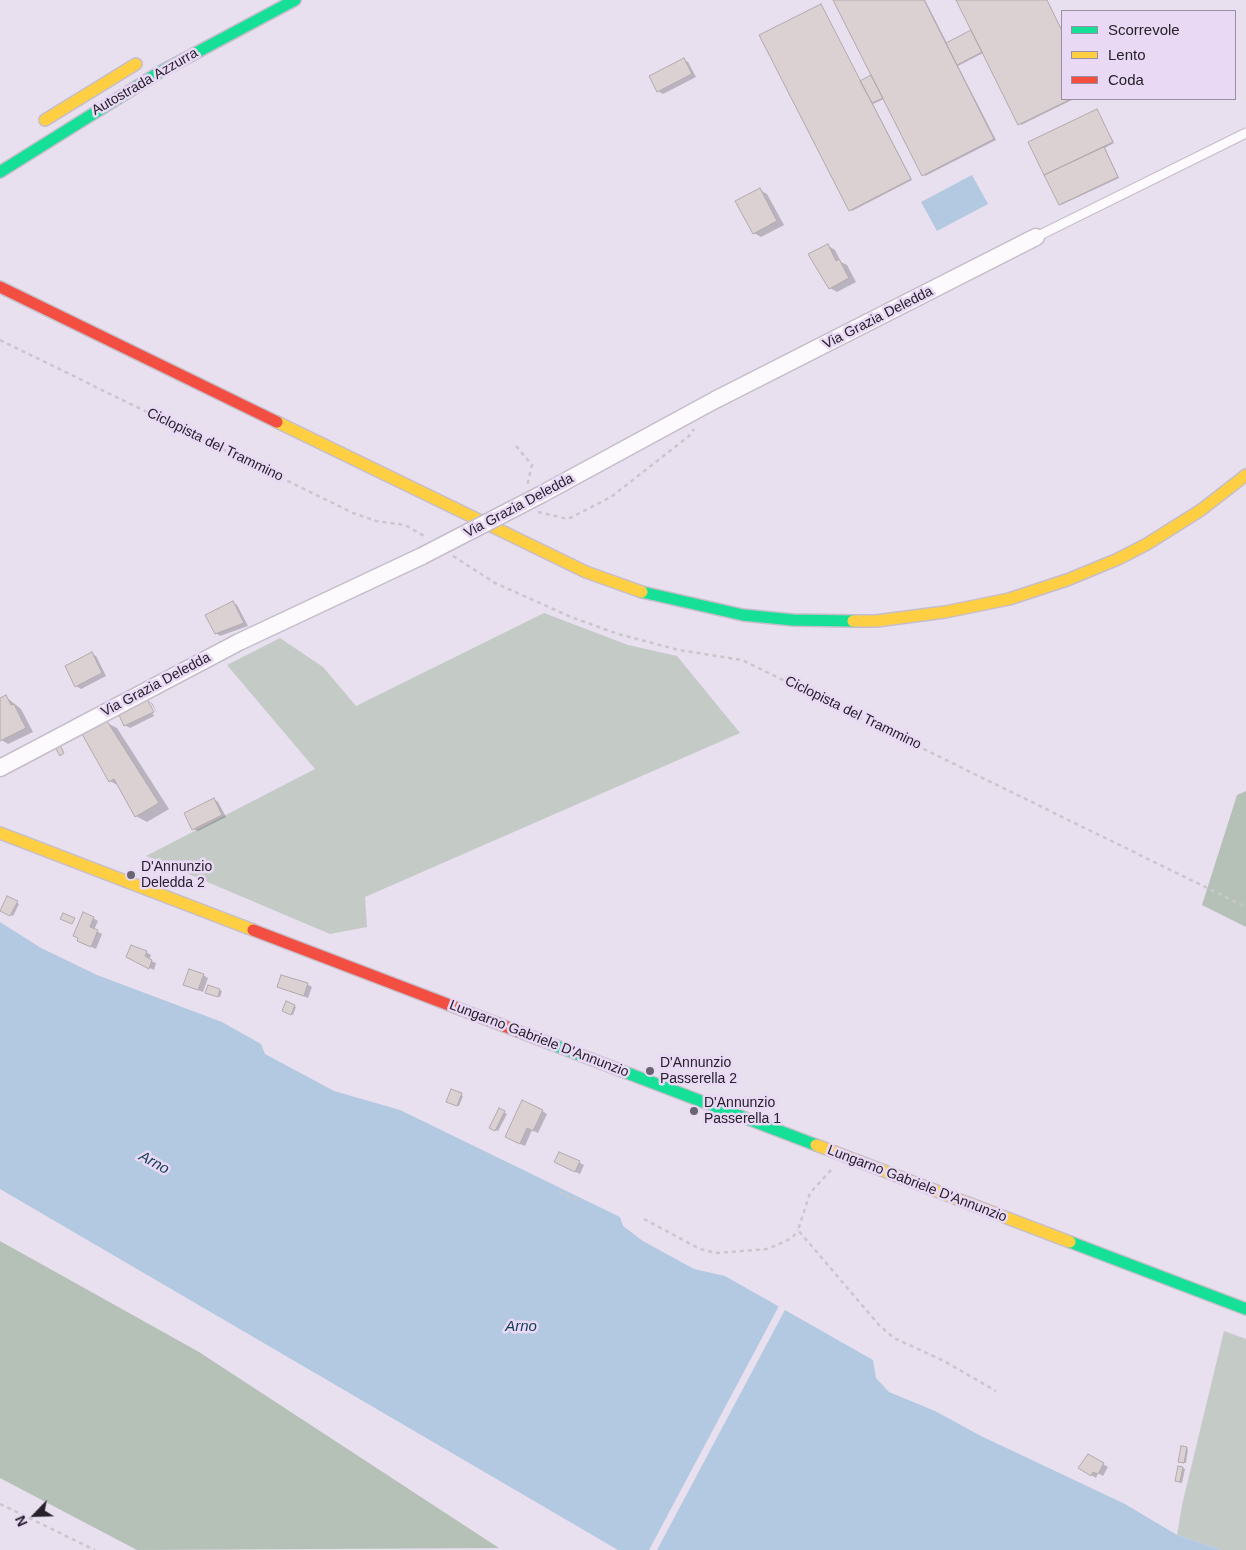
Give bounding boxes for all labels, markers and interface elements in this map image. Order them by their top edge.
legend [1061,10,1236,100]
text: Scorrevole [1108,21,1180,38]
street label: Autostrada Azzurra [89,45,201,119]
text: Lento [1108,46,1146,63]
text: Coda [1108,71,1144,88]
street label: Via Grazia Deledda [820,283,936,353]
street label: Ciclopista del Trammino [144,405,286,485]
street label: Via Grazia Deledda [462,470,576,542]
street label: Via Grazia Deledda [99,649,213,721]
street label: Ciclopista del Trammino [782,673,924,753]
place label: D'Annunzio Deledda 2 [141,859,212,892]
marker: D'Annunzio Deledda 2 [125,869,137,881]
street label: Lungarno Gabriele D'Annunzio [447,997,631,1081]
place label: D'Annunzio Passerella 2 [660,1055,737,1088]
marker: D'Annunzio Passerella 2 [644,1065,656,1077]
place label: D'Annunzio Passerella 1 [704,1095,781,1128]
marker: D'Annunzio Passerella 1 [688,1105,700,1117]
street label: Lungarno Gabriele D'Annunzio [825,1142,1009,1226]
water label: Arno [136,1147,172,1179]
water label: Arno [505,1318,537,1336]
north arrow [10,1490,60,1540]
text: N [12,1513,31,1529]

